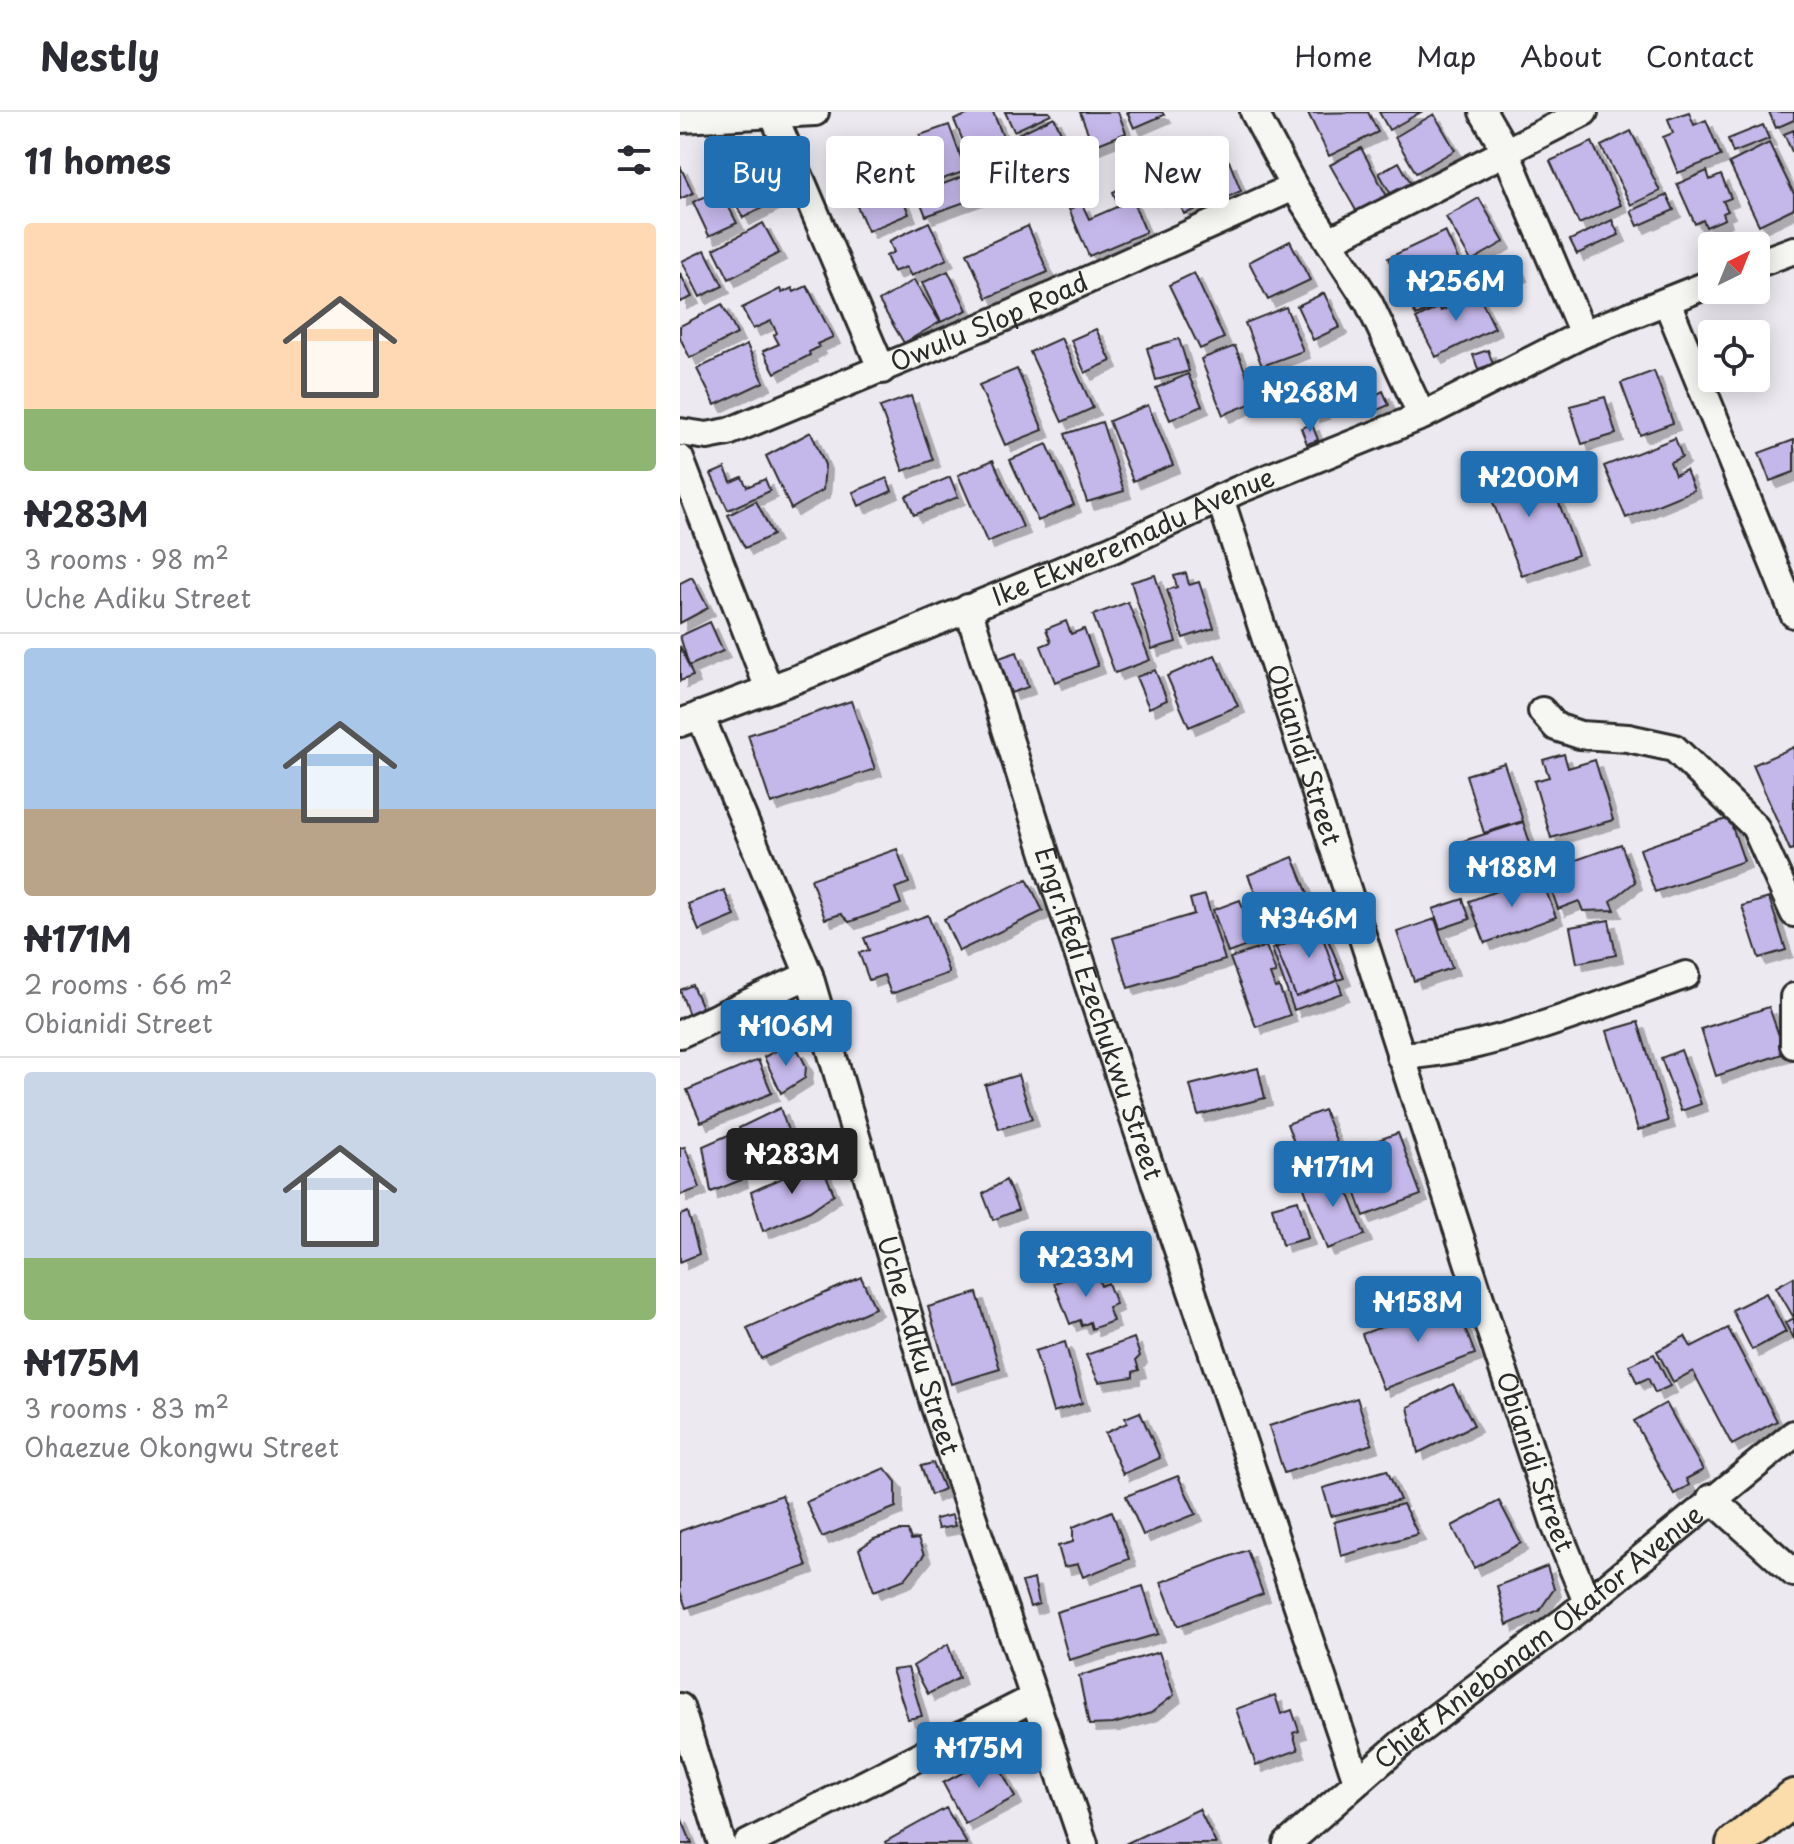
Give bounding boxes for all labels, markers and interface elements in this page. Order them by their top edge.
text: Nestly [40,27,160,84]
text: Home [1294,34,1372,77]
text: Map [1416,34,1476,77]
text: About [1520,34,1602,77]
text: Contact [1646,34,1754,77]
text: 11 homes [24,134,171,186]
chip: Buy [704,136,810,208]
chip: Rent [826,136,944,208]
chip: Filters [960,136,1099,208]
chip: New [1115,136,1229,208]
icon: filters [612,138,656,182]
north arrow [1698,232,1770,304]
map controls [1698,232,1770,392]
pin: ₦256M [1400,255,1512,323]
street label: Owulu Slop Road [884,261,1094,381]
text: ₦256M [1407,261,1505,300]
icon: home [268,275,412,419]
button: locate [1698,320,1770,392]
pin: ₦268M [1254,366,1366,434]
text: ₦268M [1262,372,1358,411]
pin: ₦200M [1473,451,1585,519]
street label: Ike Ekweremadu Avenue [985,456,1280,615]
text: ₦200M [1479,457,1579,496]
text: ₦283M [24,487,149,539]
text: 3 rooms · 98 m² [24,539,229,578]
text: Uche Adiku Street [24,578,251,617]
street label: Obianidi Street [1257,659,1353,850]
icon: home [268,700,412,844]
street label: Engr.Ifedi Ezechukwu Street [1026,841,1174,1185]
pin: ₦188M [1456,841,1568,909]
text: ₦188M [1467,847,1557,886]
pin: ₦346M [1253,892,1365,960]
text: ₦346M [1260,898,1358,937]
text: ₦171M [24,912,132,964]
text: 2 rooms · 66 m² [24,964,233,1003]
pin: ₦106M [730,1000,842,1068]
text: Obianidi Street [24,1003,213,1042]
text: ₦106M [739,1006,833,1045]
icon: home [268,1124,412,1268]
pin: ₦283M [736,1128,848,1196]
text: ₦283M [744,1134,840,1173]
pin: ₦171M [1277,1141,1389,1209]
text: ₦171M [1292,1147,1374,1186]
street label: Uche Adiku Street [868,1231,971,1460]
pin: ₦233M [1030,1231,1142,1299]
text: ₦233M [1038,1237,1134,1276]
pin: ₦158M [1362,1276,1474,1344]
text: ₦158M [1373,1282,1463,1321]
text: ₦175M [24,1336,140,1388]
street label: Obianidi Street [1487,1366,1585,1558]
text: 3 rooms · 83 m² [24,1388,229,1427]
text: Ohaezue Okongwu Street [24,1427,339,1466]
street label: Chief Aniebonam Okafor Avenue [1364,1495,1711,1777]
pin: ₦175M [923,1722,1035,1790]
text: ₦175M [935,1728,1023,1767]

